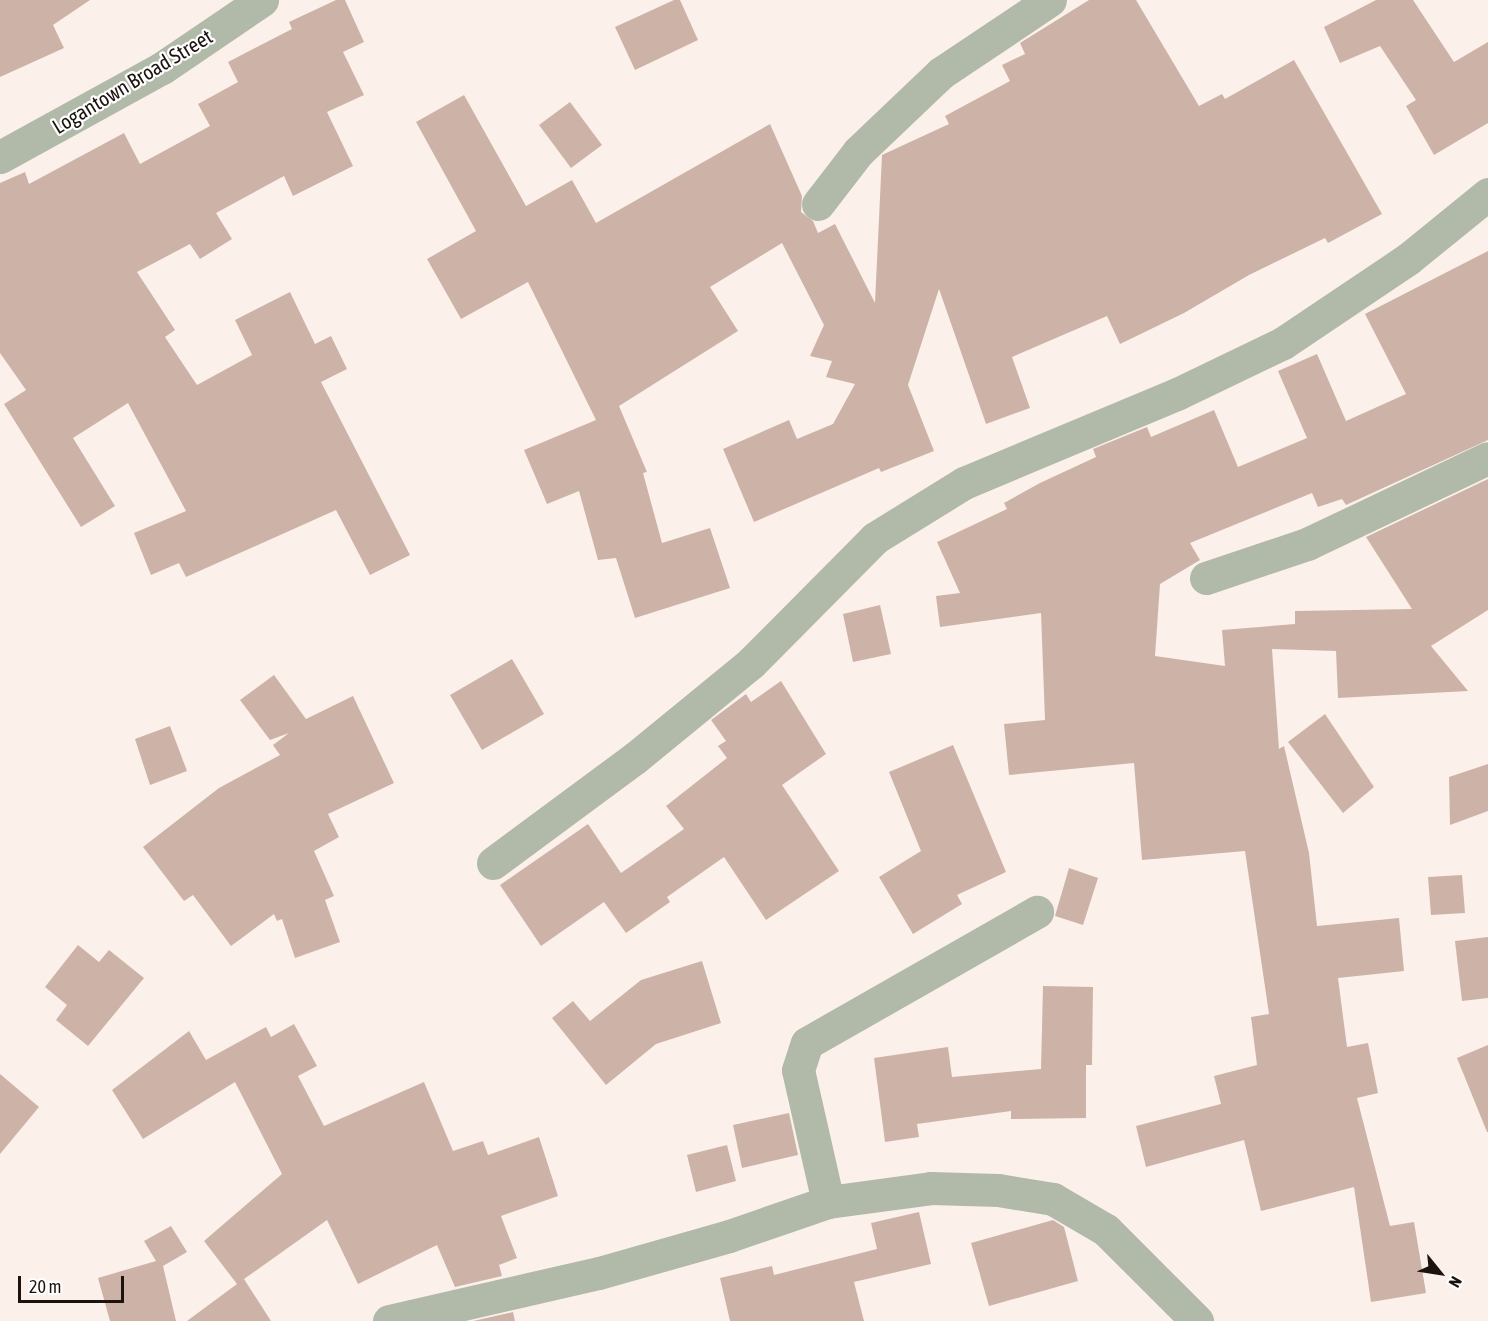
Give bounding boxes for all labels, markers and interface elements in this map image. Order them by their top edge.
street label: Logantown Broad Street [47,23,217,139]
north arrow [1410,1243,1470,1303]
scale bar [21,1264,128,1302]
text: N [1445,1273,1466,1291]
text: 20 m [29,1276,61,1297]

